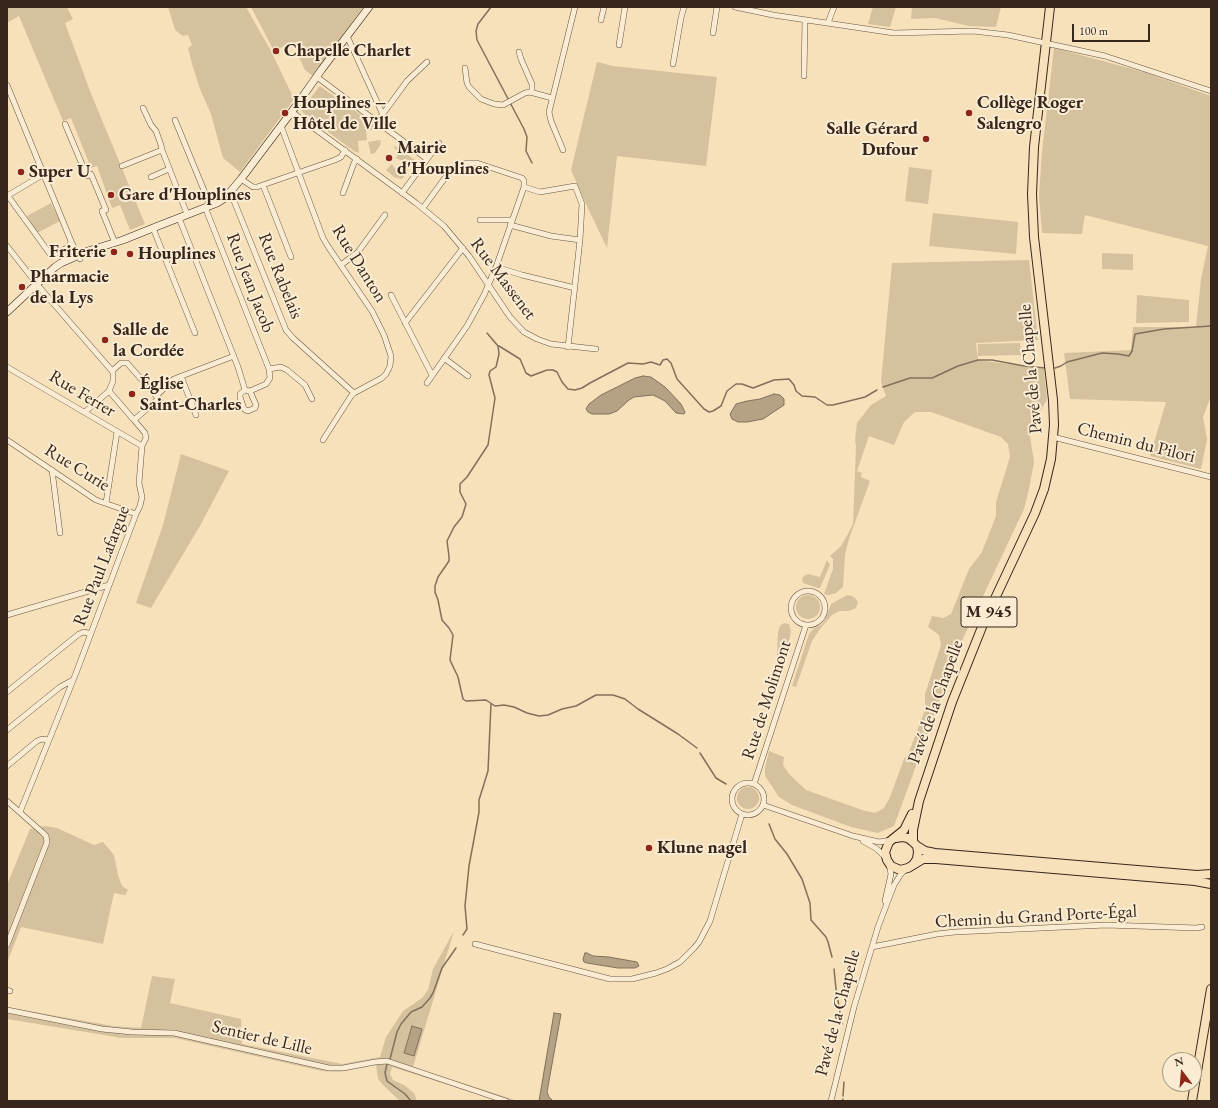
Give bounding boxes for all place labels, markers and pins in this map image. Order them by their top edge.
place label: Chapelle Charlet [284,40,411,62]
marker: Chapelle Charlet [271,46,281,56]
place label: Houplines – Hôtel de Ville [293,92,396,134]
place label: Collège Roger Salengro [977,92,1083,134]
marker: Houplines – Hôtel de Ville [280,108,290,118]
marker: Collège Roger Salengro [964,108,974,118]
place label: Salle Gérard Dufour [827,118,918,160]
marker: Salle Gérard Dufour [921,134,931,144]
place label: Mairie d'Houplines [397,137,489,180]
marker: Mairie d'Houplines [384,153,394,163]
place label: Super U [29,161,90,183]
marker: Super U [16,167,26,177]
place label: Gare d'Houplines [119,184,251,206]
marker: Gare d'Houplines [106,190,116,200]
place label: Friterie [49,241,106,263]
place label: Houplines [138,243,216,265]
marker: Friterie [109,247,119,257]
marker: Houplines [125,249,135,259]
place label: Pharmacie de la Lys [30,266,109,308]
marker: Pharmacie de la Lys [17,282,27,292]
place label: Salle de la Cordée [113,319,184,362]
marker: Salle de la Cordée [100,335,110,345]
place label: Église Saint-Charles [140,373,241,416]
marker: Église Saint-Charles [127,389,137,399]
place label: Klune nagel [657,837,747,859]
marker: Klune nagel [644,843,654,853]

